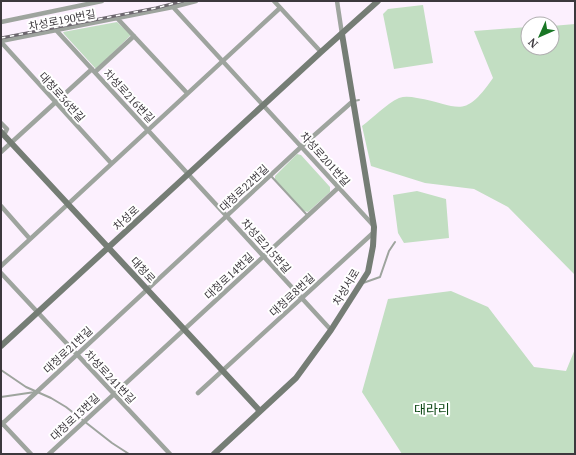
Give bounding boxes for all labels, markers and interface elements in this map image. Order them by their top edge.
street label: 차성로190번길 [27,7,97,33]
north arrow [520,16,560,56]
text: N [525,35,541,51]
street label: 차성로216번길 [101,66,157,126]
street label: 대청로36번길 [36,69,88,125]
street label: 차성로201번길 [297,129,353,189]
street label: 대청로22번길 [216,162,272,214]
street label: 차성로 [110,203,142,233]
street label: 차성로215번길 [238,216,294,276]
street label: 대청로14번길 [201,250,257,302]
street label: 대청로 [128,254,158,286]
street label: 차성서로 [330,266,362,308]
street label: 대청로8번길 [267,271,317,319]
street label: 대청로21번길 [40,324,96,376]
street label: 차성로241번길 [82,347,138,407]
street label: 대청로13번길 [47,391,103,443]
district label: 대라리 [414,400,450,418]

